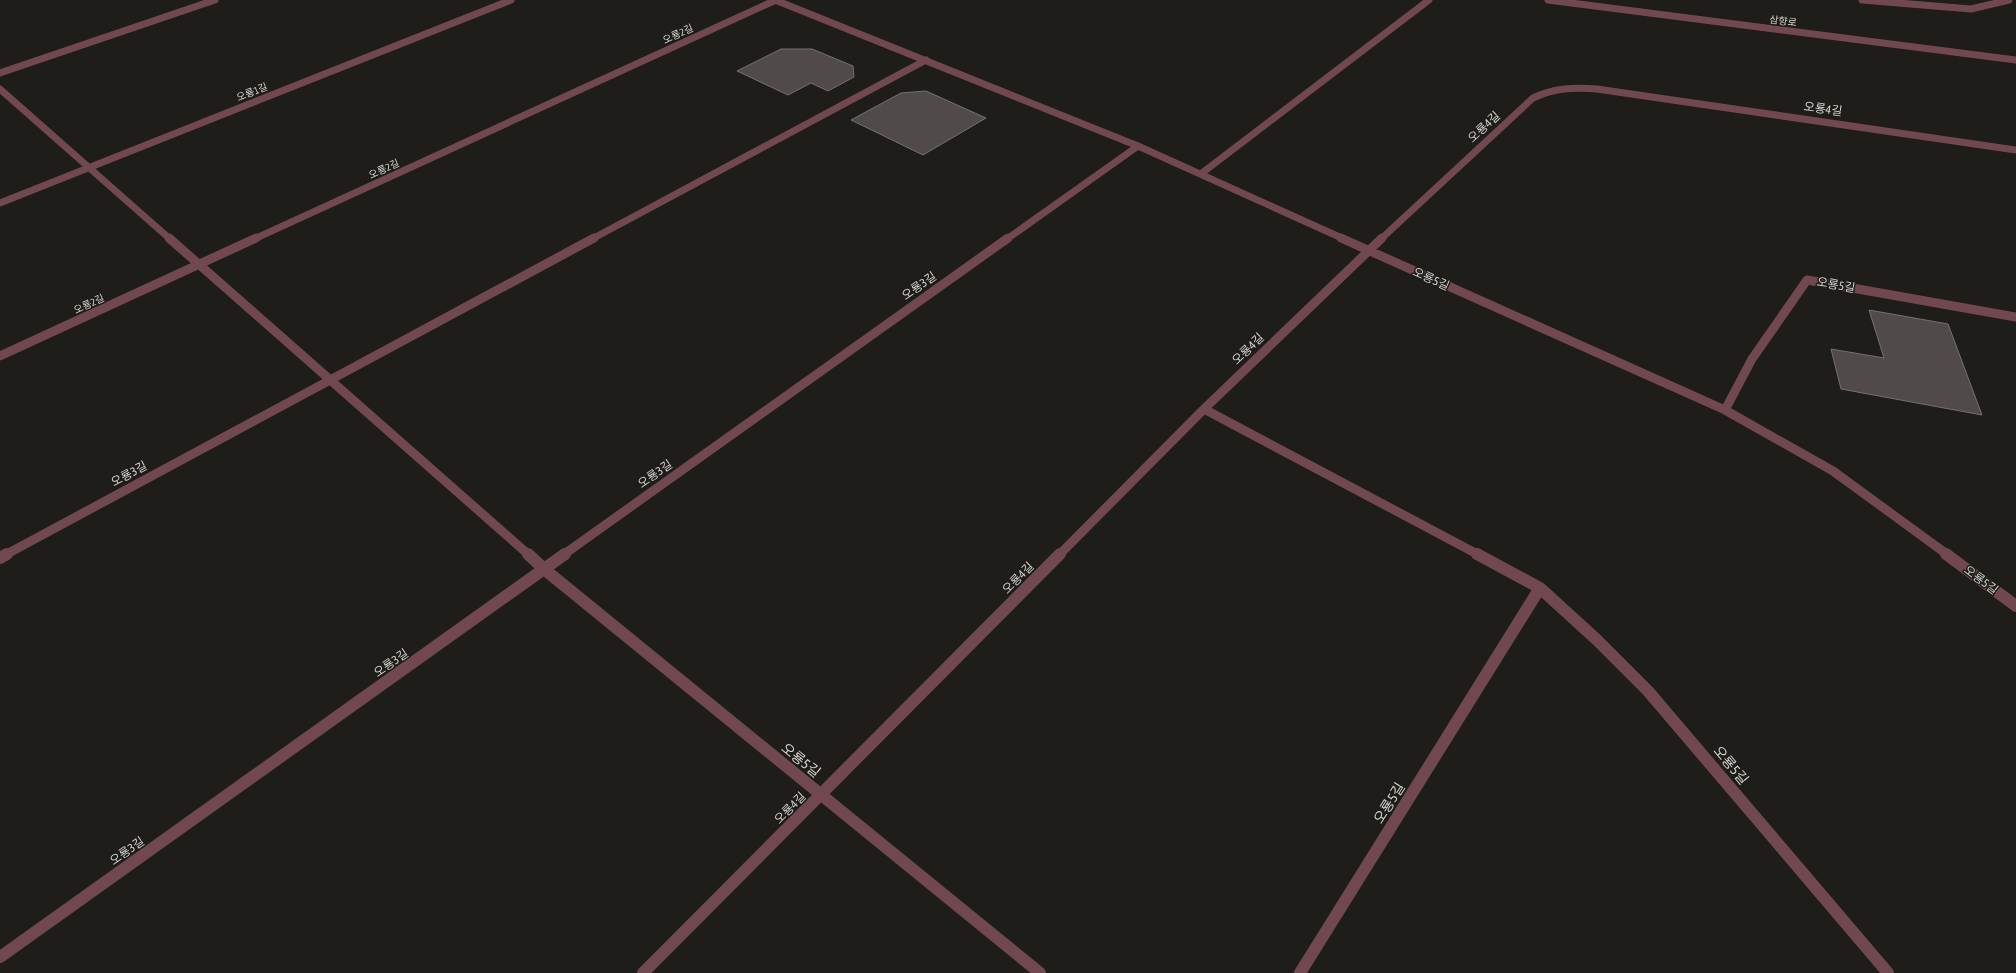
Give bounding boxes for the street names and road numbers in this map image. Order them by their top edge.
street label: 삼향로 [1769,14,1797,28]
street label: 오룡2길 [661,22,695,46]
street label: 오룡1길 [235,81,269,103]
street label: 오룡4길 [1803,99,1843,119]
street label: 오룡4길 [1465,109,1503,145]
street label: 오룡2길 [367,157,401,181]
street label: 오룡5길 [1410,265,1452,293]
street label: 오룡3길 [899,269,939,303]
street label: 오룡5길 [1816,275,1856,295]
street label: 오룡2길 [72,292,106,316]
street label: 오룡4길 [1229,331,1267,367]
street label: 오룡3길 [635,457,675,491]
street label: 오룡3길 [109,459,149,489]
street label: 오룡4길 [999,559,1037,597]
street label: 오룡5길 [1961,563,2001,597]
street label: 오룡3길 [371,646,411,680]
street label: 오룡5길 [778,740,824,780]
street label: 오룡5길 [1710,743,1752,787]
street label: 오룡5길 [1370,780,1408,826]
street label: 오룡4길 [771,789,809,827]
street label: 오룡3길 [107,834,147,868]

